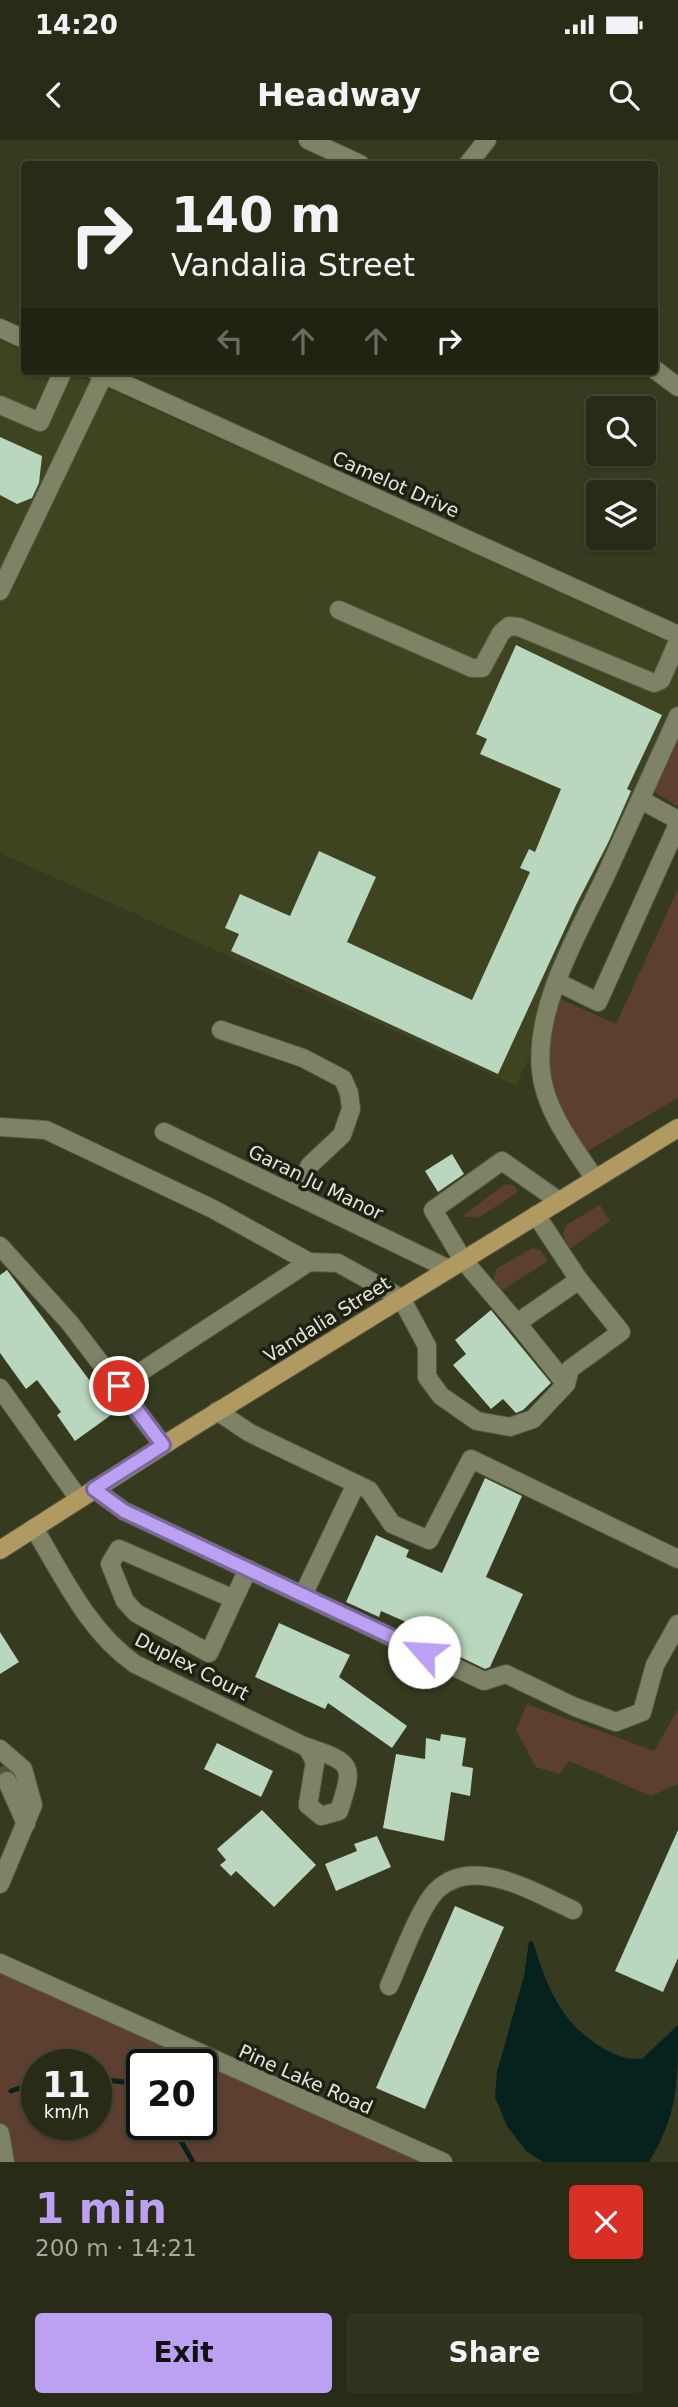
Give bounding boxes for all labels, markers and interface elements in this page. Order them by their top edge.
text: 14:20 [35,10,118,40]
icon: back [35,76,73,114]
text: Headway [257,76,421,114]
icon: search [605,76,643,114]
text: 140 m [171,187,341,244]
icon: right [56,189,147,280]
text: Vandalia Street [171,246,415,284]
icon: left [211,322,249,360]
icon: ahead [284,322,322,360]
icon: ahead [357,322,395,360]
icon: right [430,322,468,360]
map controls [586,396,656,550]
button: search [586,396,656,466]
street label: Camelot Drive [329,446,463,522]
button: layers [586,480,656,550]
street label: Garan Ju Manor [245,1140,387,1224]
street label: Vandalia Street [260,1271,394,1367]
pin [89,1356,149,1416]
icon: arrive [100,1367,138,1405]
position arrow [387,1615,461,1689]
street label: Duplex Court [131,1628,253,1704]
street label: Pine Lake Road [236,2040,376,2118]
speed limit sign: 20 [126,2049,217,2140]
text: 11 [42,2065,91,2105]
text: km/h [44,2101,89,2122]
text: 1 min [35,2184,167,2233]
button: close [569,2185,643,2259]
text: 200 m · 14:21 [35,2235,197,2261]
button: Exit [35,2313,332,2393]
button: Share [346,2313,643,2393]

